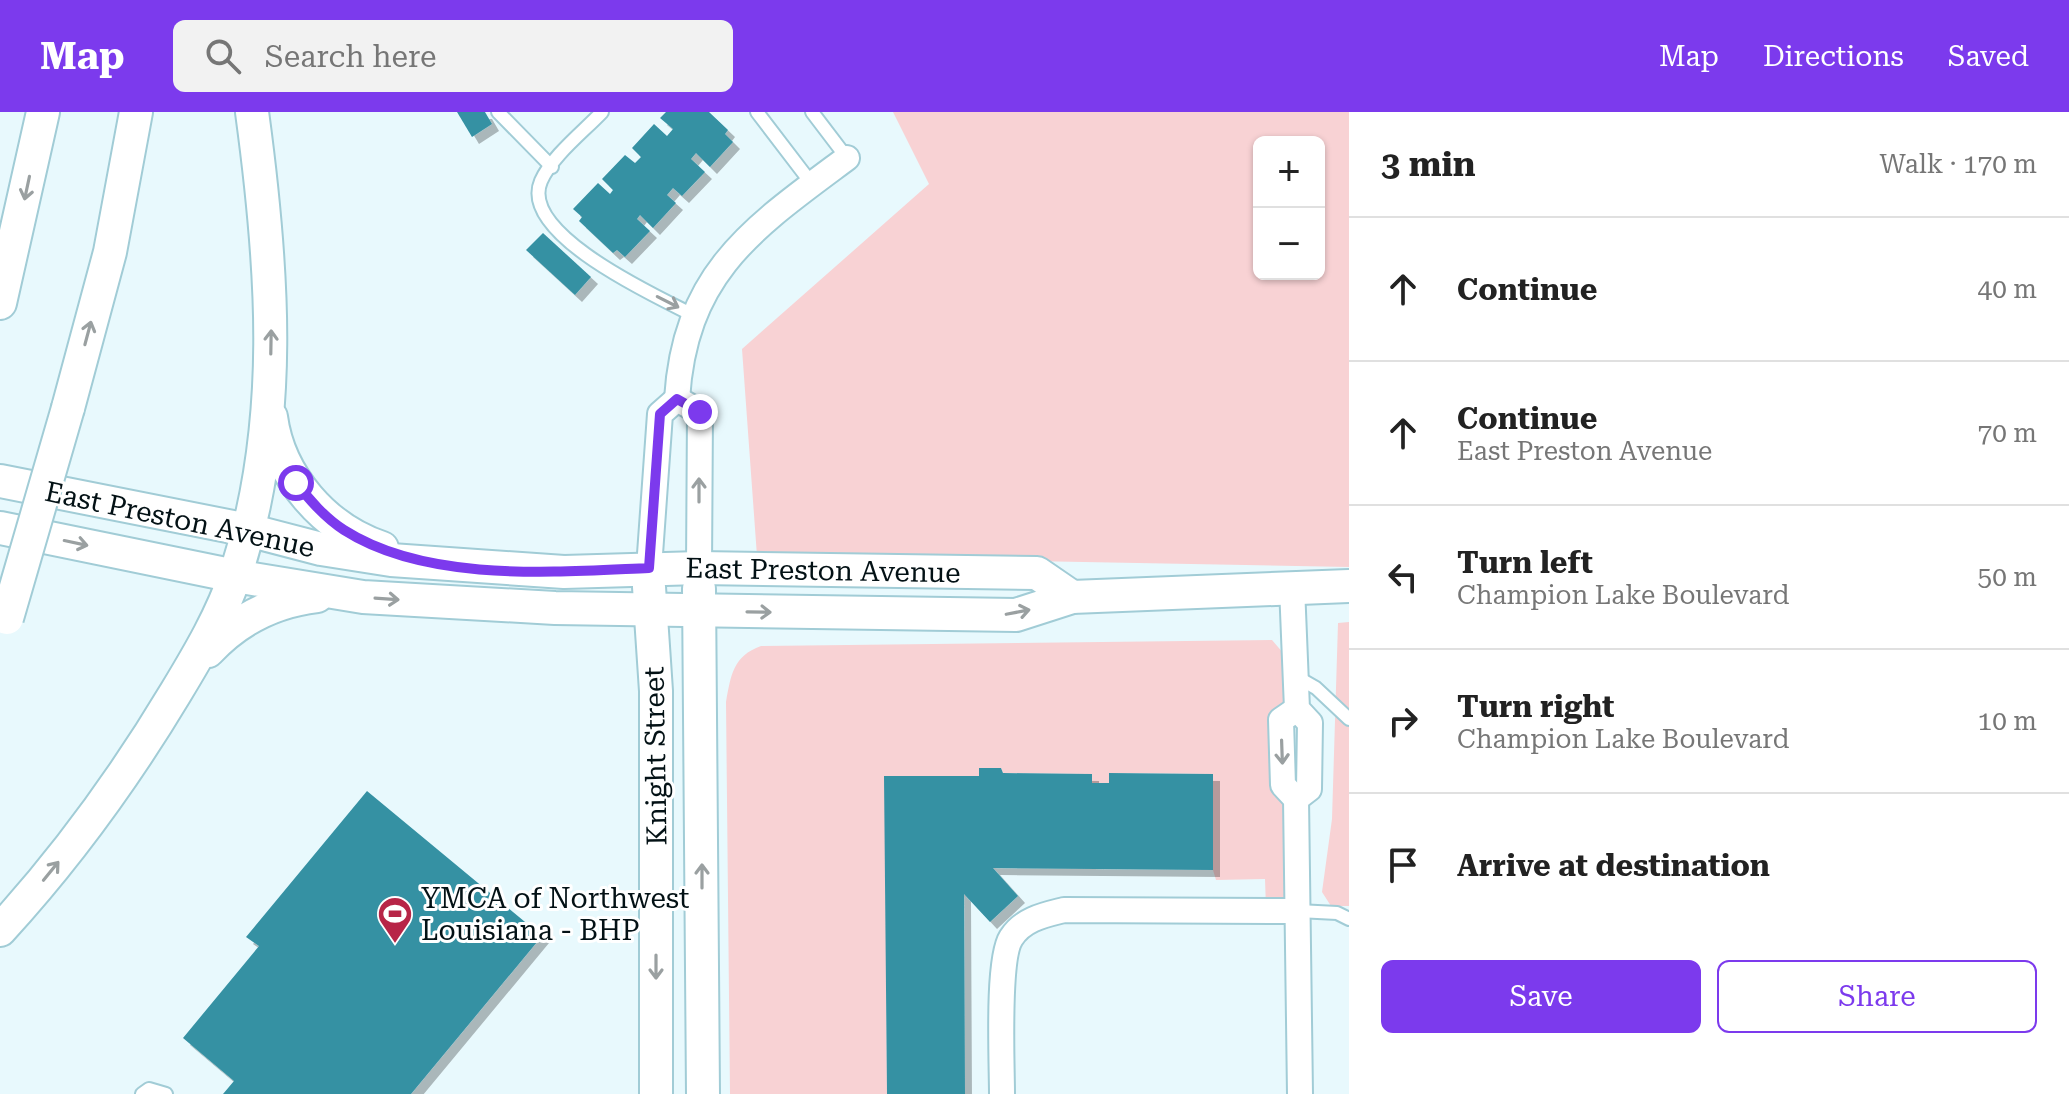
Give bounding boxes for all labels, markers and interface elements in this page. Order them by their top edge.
search box [173,20,733,92]
text: Map [40,34,125,78]
icon: search [201,34,245,78]
text: Search here [265,39,437,74]
text: Map [1659,40,1719,73]
text: Directions [1763,40,1904,73]
text: Saved [1948,40,2029,73]
map controls [1253,136,1325,280]
button: + [1253,136,1325,208]
text: 3 min [1381,144,1476,184]
text: Walk · 170 m [1879,149,2037,179]
one-way arrow [19,175,34,201]
button: − [1253,208,1325,280]
icon: ahead [1381,267,1425,311]
text: Continue [1457,272,1597,307]
text: 40 m [1978,274,2037,304]
one-way arrow [656,295,679,311]
one-way arrow [82,320,97,346]
one-way arrow [263,329,279,356]
route end [682,394,718,430]
text: Continue [1457,401,1597,436]
icon: ahead [1381,411,1425,455]
text: 70 m [1978,418,2037,448]
text: East Preston Avenue [1457,436,1712,466]
route start [278,465,314,501]
street label: East Preston Avenue [42,475,318,564]
one-way arrow [691,477,707,504]
one-way arrow [63,537,89,552]
text: Turn left [1457,545,1593,580]
street label: East Preston Avenue [685,552,961,589]
icon: left [1381,555,1425,599]
text: 50 m [1978,562,2037,592]
text: Champion Lake Boulevard [1457,580,1789,610]
one-way arrow [373,592,400,607]
one-way arrow [745,604,772,620]
one-way arrow [1005,604,1031,619]
street label: Knight Street [637,666,674,846]
text: Turn right [1457,689,1614,724]
icon: right [1381,699,1425,743]
text: 10 m [1978,706,2037,736]
text: Champion Lake Boulevard [1457,724,1789,754]
one-way arrow [1275,738,1290,765]
icon: arrive [1381,843,1425,887]
text: Arrive at destination [1457,848,1770,883]
one-way arrow [43,861,60,882]
one-way arrow [694,863,709,890]
place label: YMCA of Northwest Louisiana - BHP [421,882,690,947]
sports icon: YMCA of Northwest Louisiana - BHP [376,895,414,945]
one-way arrow [648,953,664,980]
button: Save [1381,960,1701,1033]
button: Share [1717,960,2037,1033]

